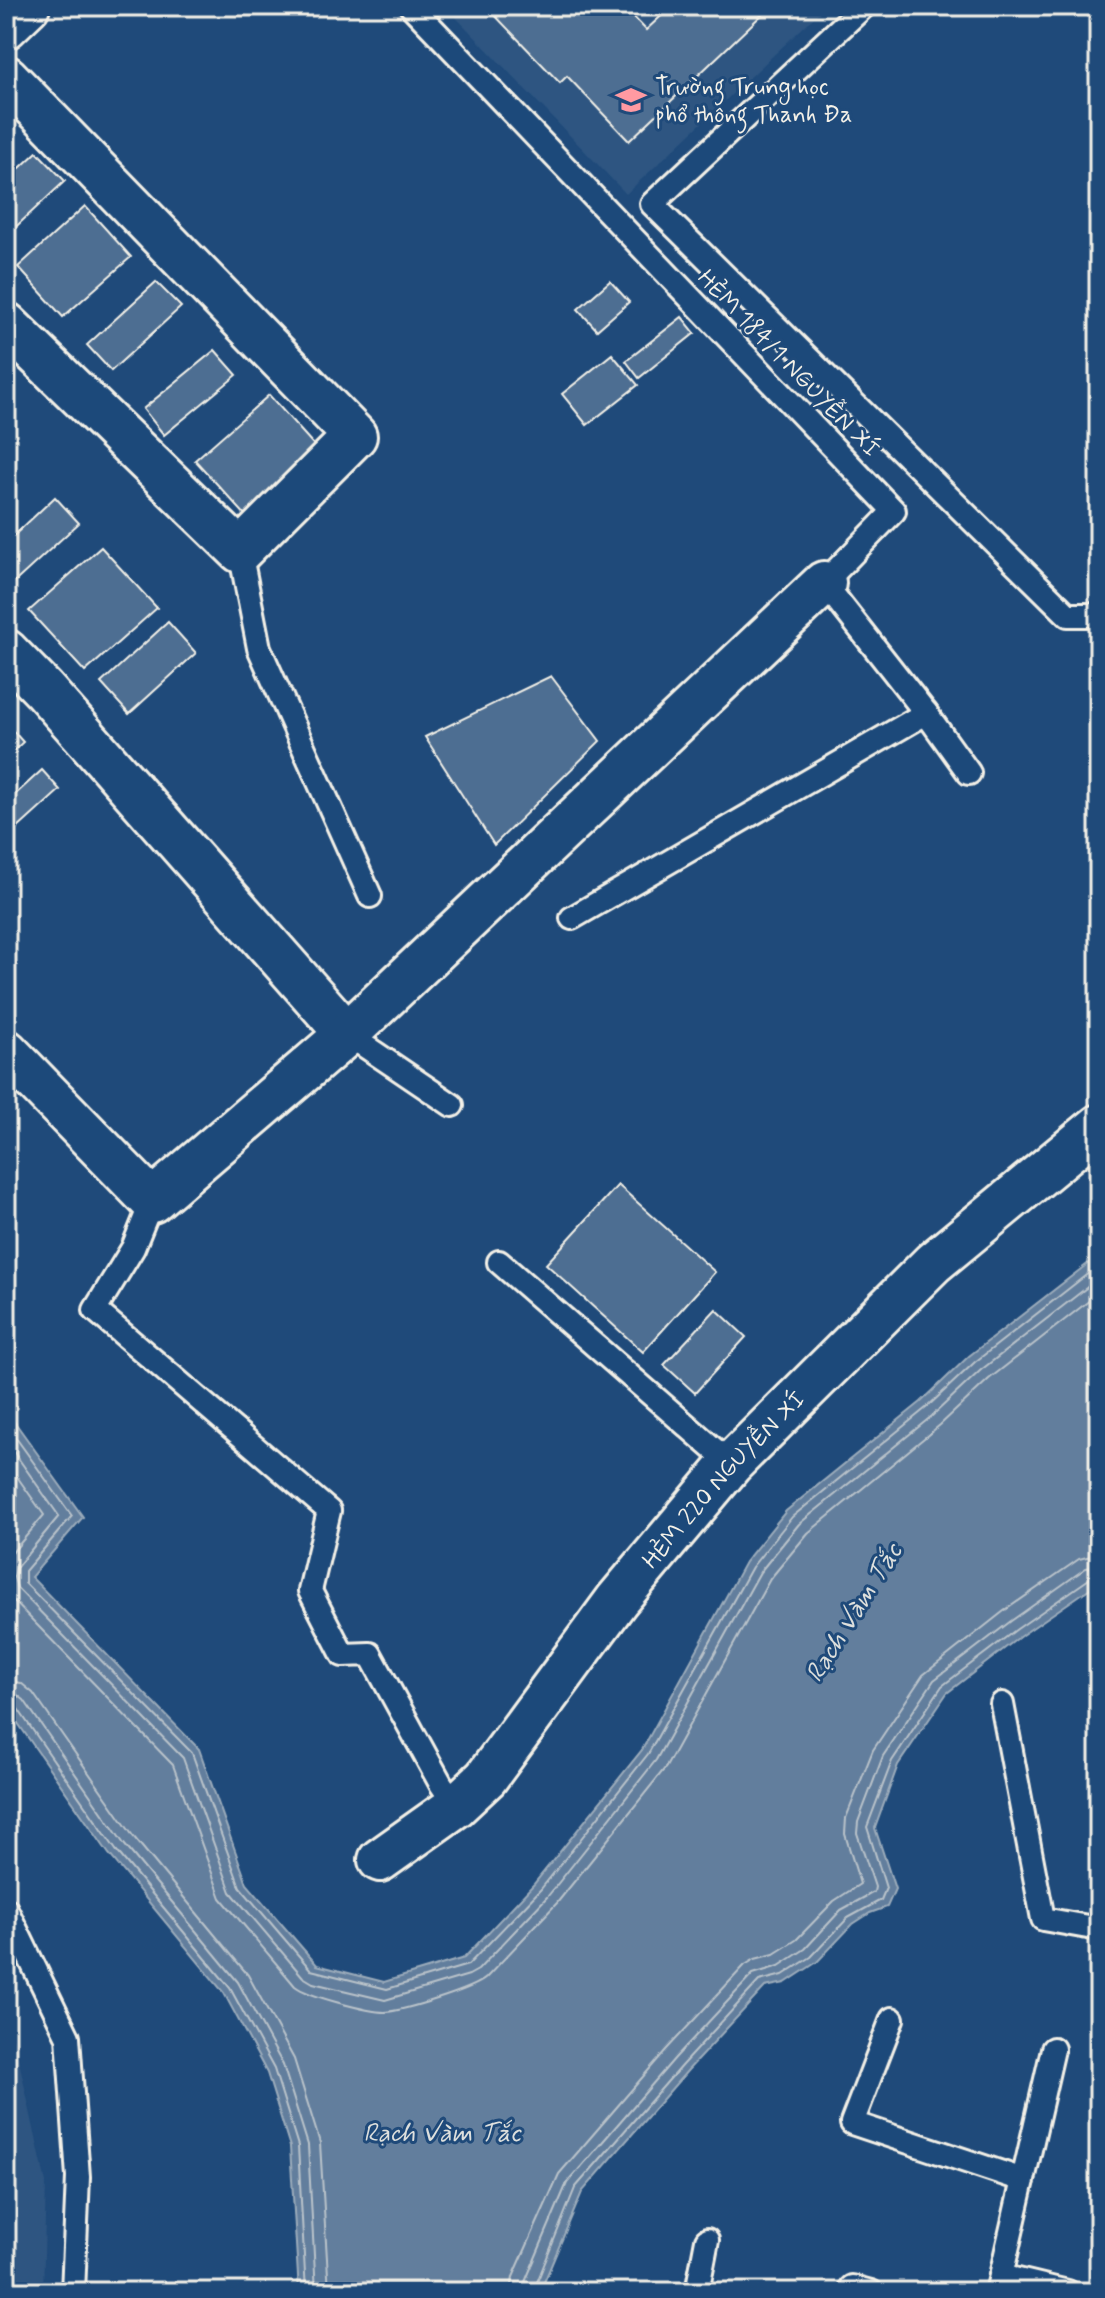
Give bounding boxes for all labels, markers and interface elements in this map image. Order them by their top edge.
place label: Trường Trung học phổ thông Thanh Đa [655,72,852,134]
school or university icon: Trường Trung học phổ thông Thanh Đa [614,83,648,117]
street label: HẺM 184/1 NGUYỄN XÍ [690,262,887,465]
street label: HẺM 220 NGUYỄN XÍ [636,1384,812,1576]
water label: Rạch Vàm Tắc [798,1536,912,1689]
water label: Rạch Vàm Tắc [363,2117,522,2151]

